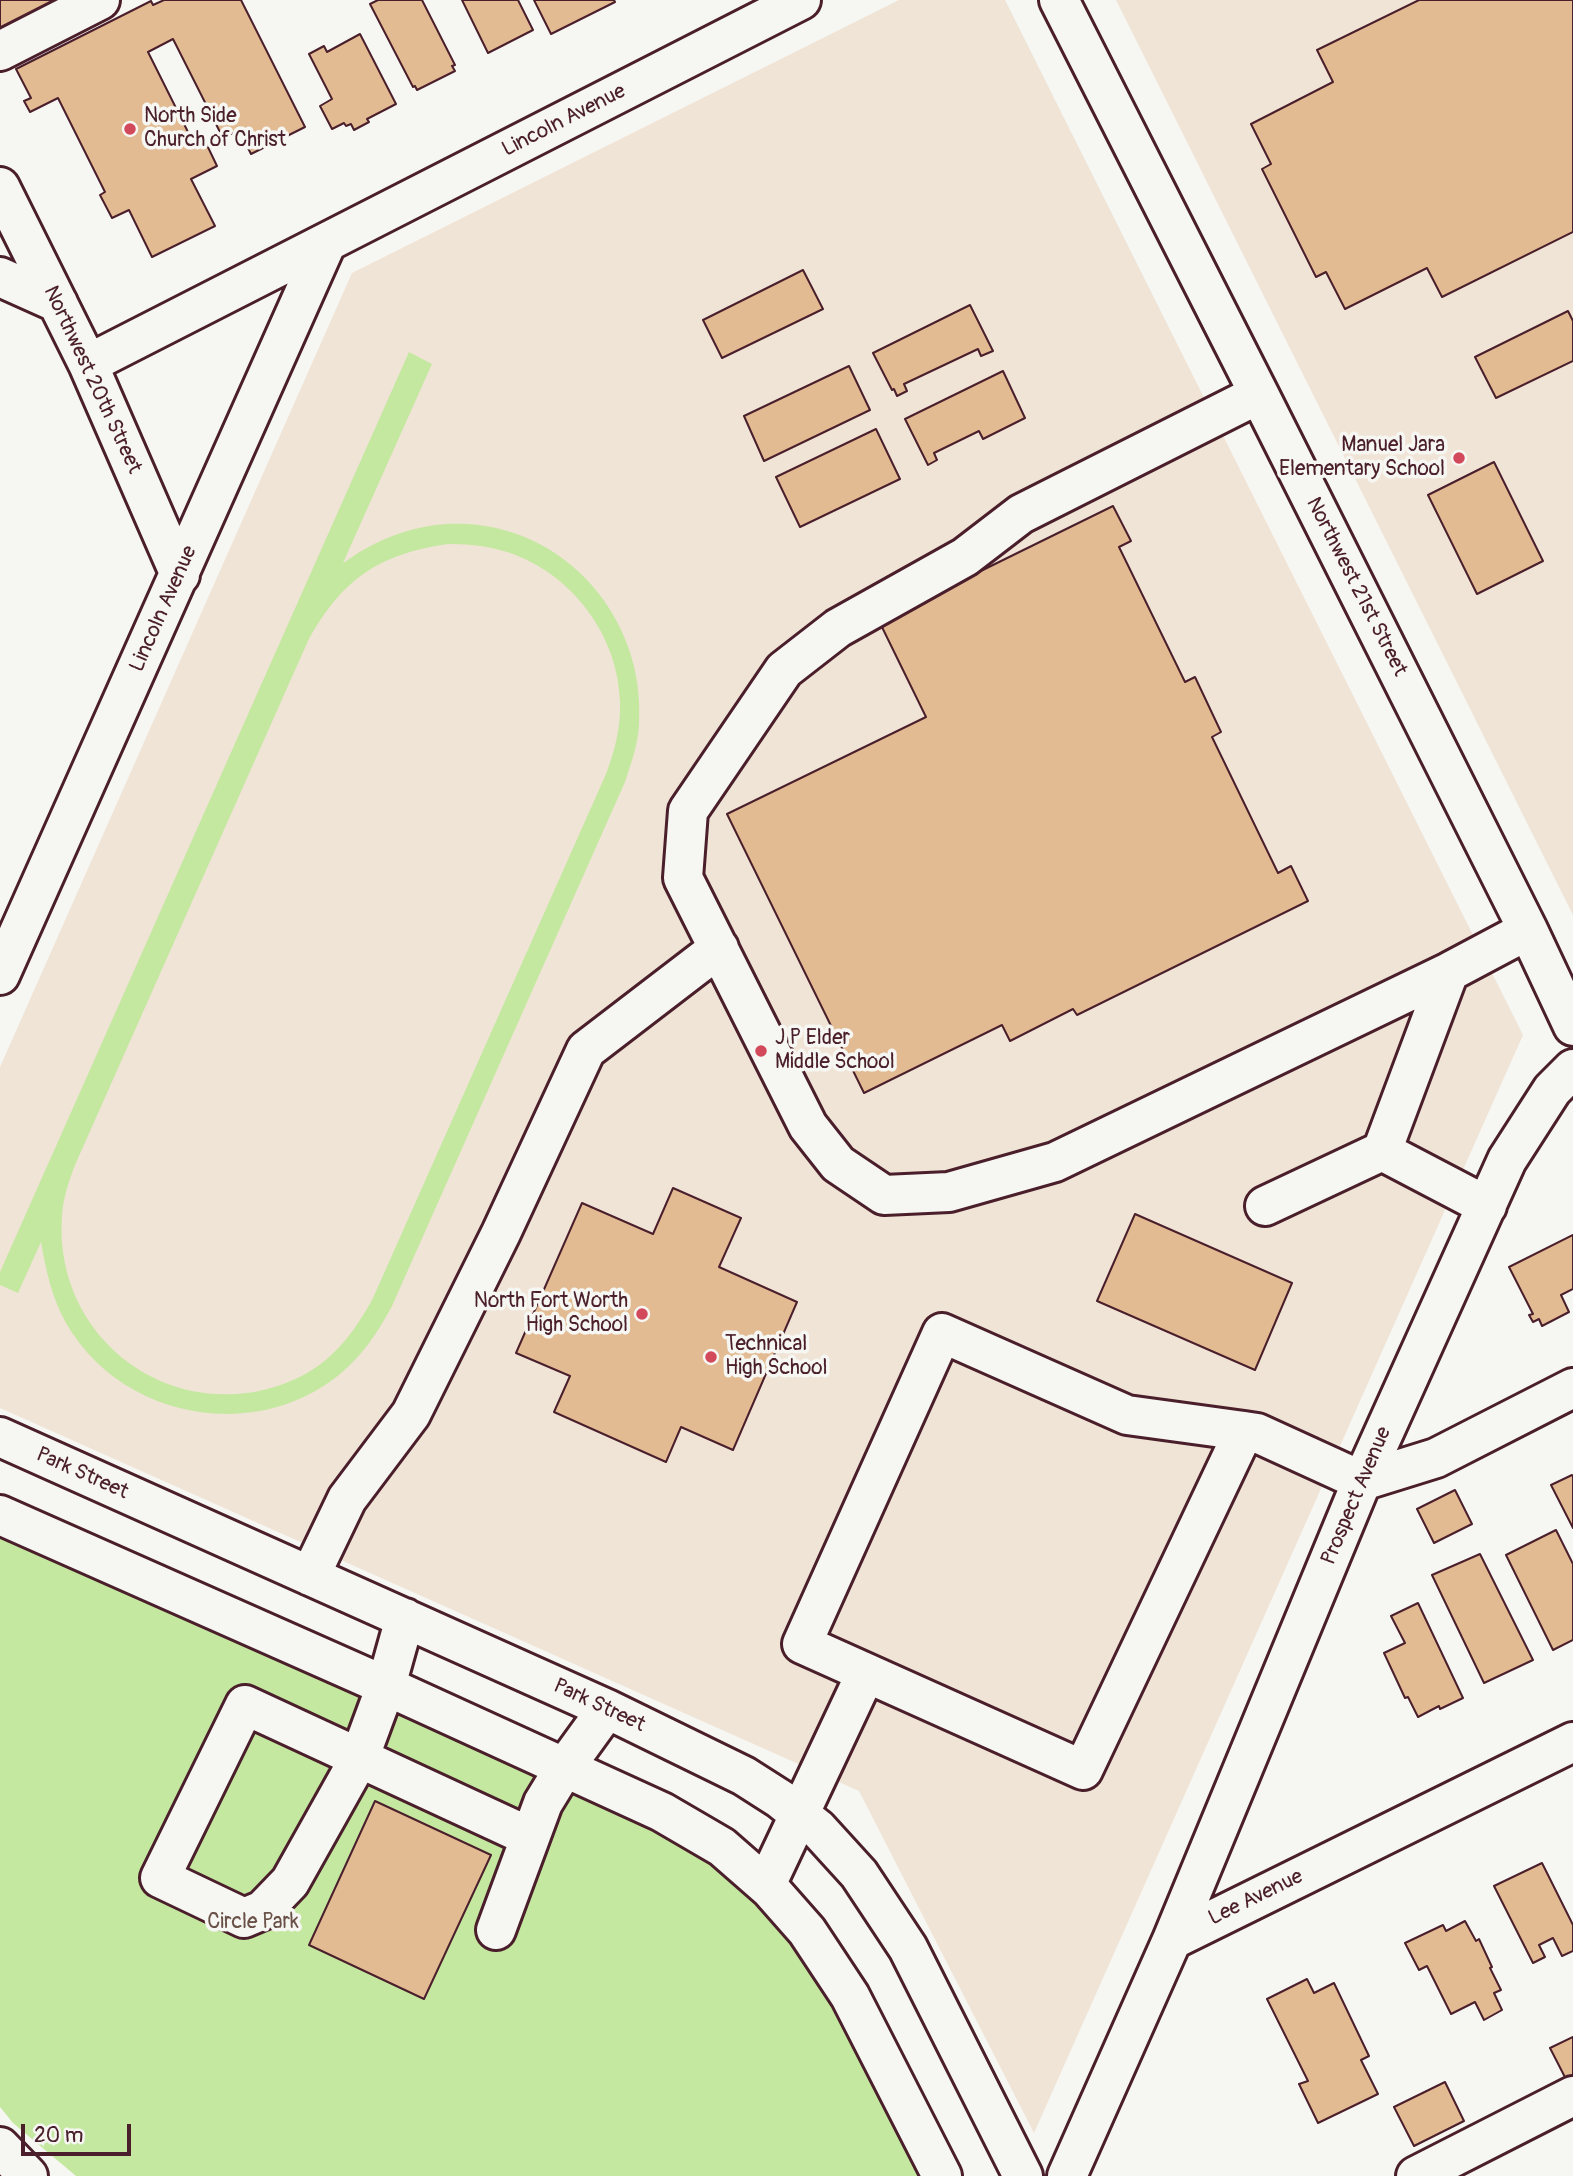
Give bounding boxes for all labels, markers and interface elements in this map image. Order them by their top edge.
street label: Lincoln Avenue [498,79,630,163]
place label: North Side Church of Christ [144,104,286,154]
marker: North Side Church of Christ [122,121,138,137]
street label: Northwest 20th Street [37,282,147,478]
place label: Manuel Jara Elementary School [1279,433,1445,483]
marker: Manuel Jara Elementary School [1451,450,1467,466]
street label: Northwest 21st Street [1300,493,1412,681]
street label: Lincoln Avenue [125,542,203,676]
place label: J P Elder Middle School [775,1026,895,1076]
marker: J P Elder Middle School [753,1043,769,1059]
place label: North Fort Worth High School [474,1289,628,1339]
marker: North Fort Worth High School [634,1306,650,1322]
place label: Technical High School [725,1332,828,1382]
marker: Technical High School [703,1349,719,1365]
street label: Prospect Avenue [1317,1423,1397,1569]
street label: Park Street [32,1443,132,1505]
street label: Park Street [549,1674,649,1738]
street label: Lee Avenue [1205,1864,1307,1932]
park label: Circle Park [207,1910,299,1936]
scale bar [24,2110,135,2154]
text: 20 m [34,2122,83,2149]

